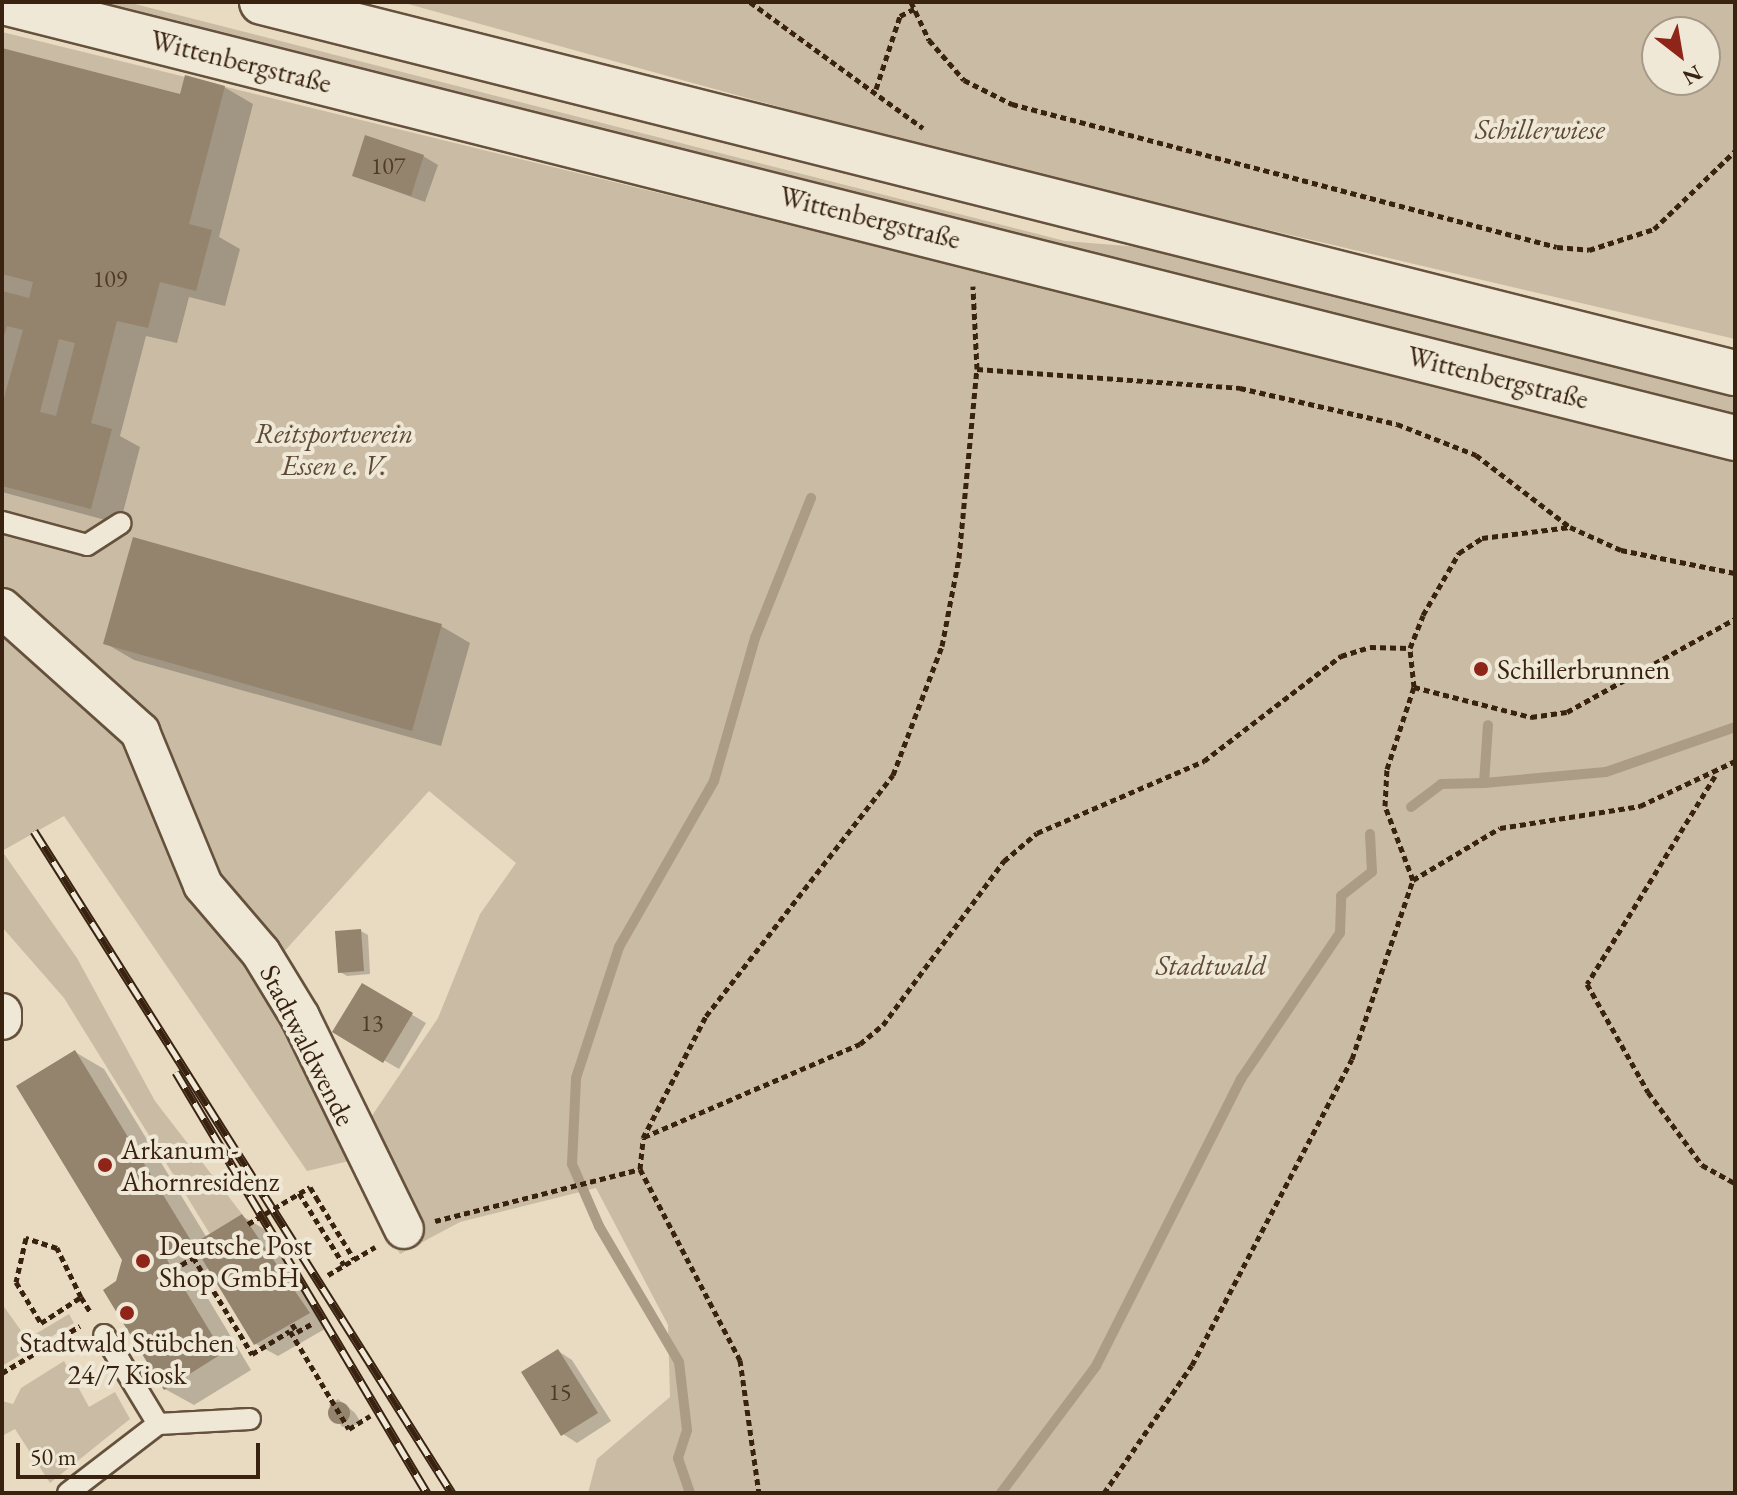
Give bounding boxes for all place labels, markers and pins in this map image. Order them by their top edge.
place label: Schillerbrunnen [1497,652,1670,686]
marker: Schillerbrunnen [1472,660,1490,678]
place label: Arkanum - Ahornresidenz [121,1132,279,1198]
marker: Arkanum - Ahornresidenz [96,1156,114,1174]
place label: Deutsche Post Shop GmbH [159,1228,312,1294]
marker: Deutsche Post Shop GmbH [134,1252,152,1270]
marker: Stadtwald Stübchen 24/7 Kiosk [118,1304,136,1322]
place label: Stadtwald Stübchen 24/7 Kiosk [20,1325,234,1391]

